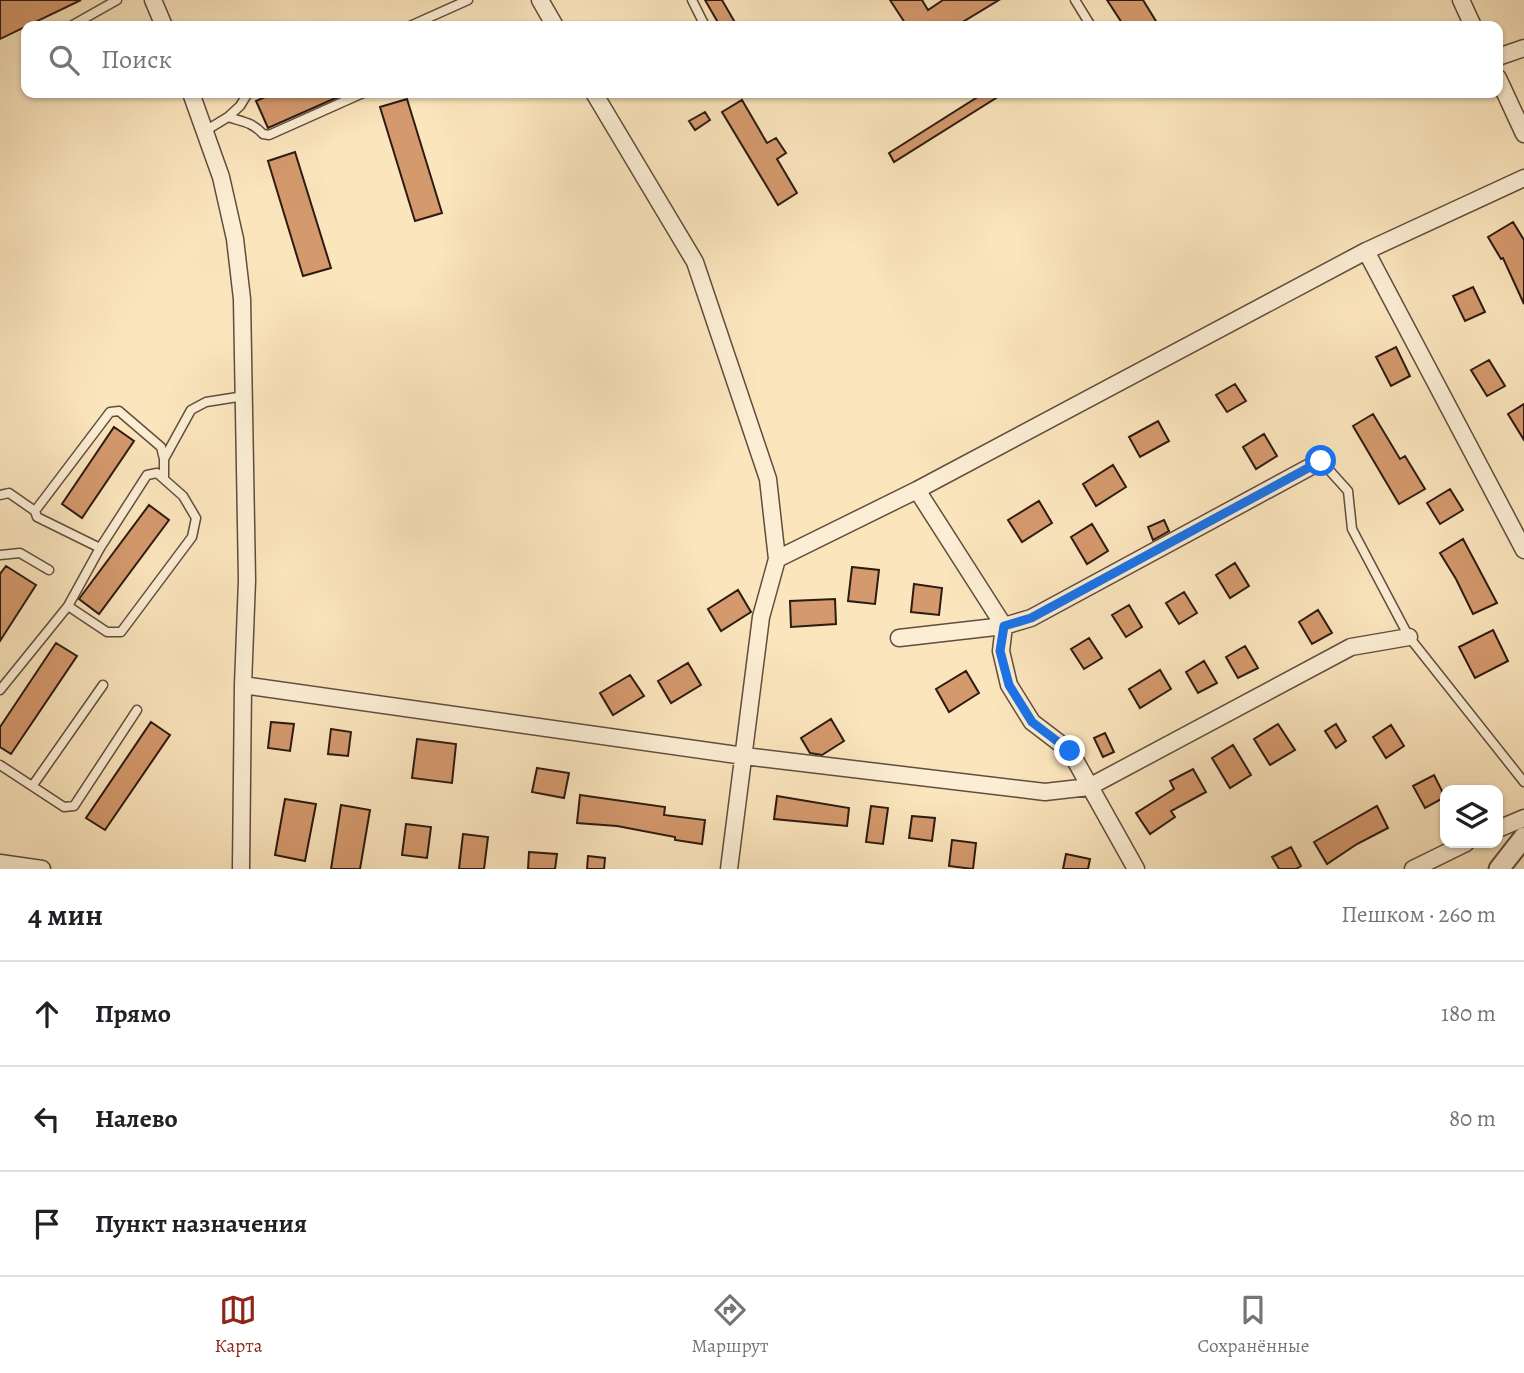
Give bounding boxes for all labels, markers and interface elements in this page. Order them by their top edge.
search box [21,21,1503,98]
icon: search [45,41,83,79]
text: Поиск [101,42,172,77]
route start [1305,445,1336,476]
route end [1054,735,1085,766]
map controls [1440,785,1503,848]
button: layers [1440,785,1503,848]
text: 4 мин [28,895,103,935]
text: Пешком · 260 m [1341,899,1496,930]
icon: ahead [28,995,66,1033]
text: Прямо [95,996,171,1031]
text: 180 m [1441,998,1496,1029]
icon: left [28,1100,66,1138]
text: Налево [95,1101,178,1136]
text: 80 m [1449,1103,1496,1134]
icon: arrive [28,1205,66,1243]
text: Пункт назначения [95,1206,307,1241]
tab: Карта [215,1291,262,1359]
tab: Маршрут [691,1291,768,1359]
tab: Сохранённые [1197,1291,1309,1359]

